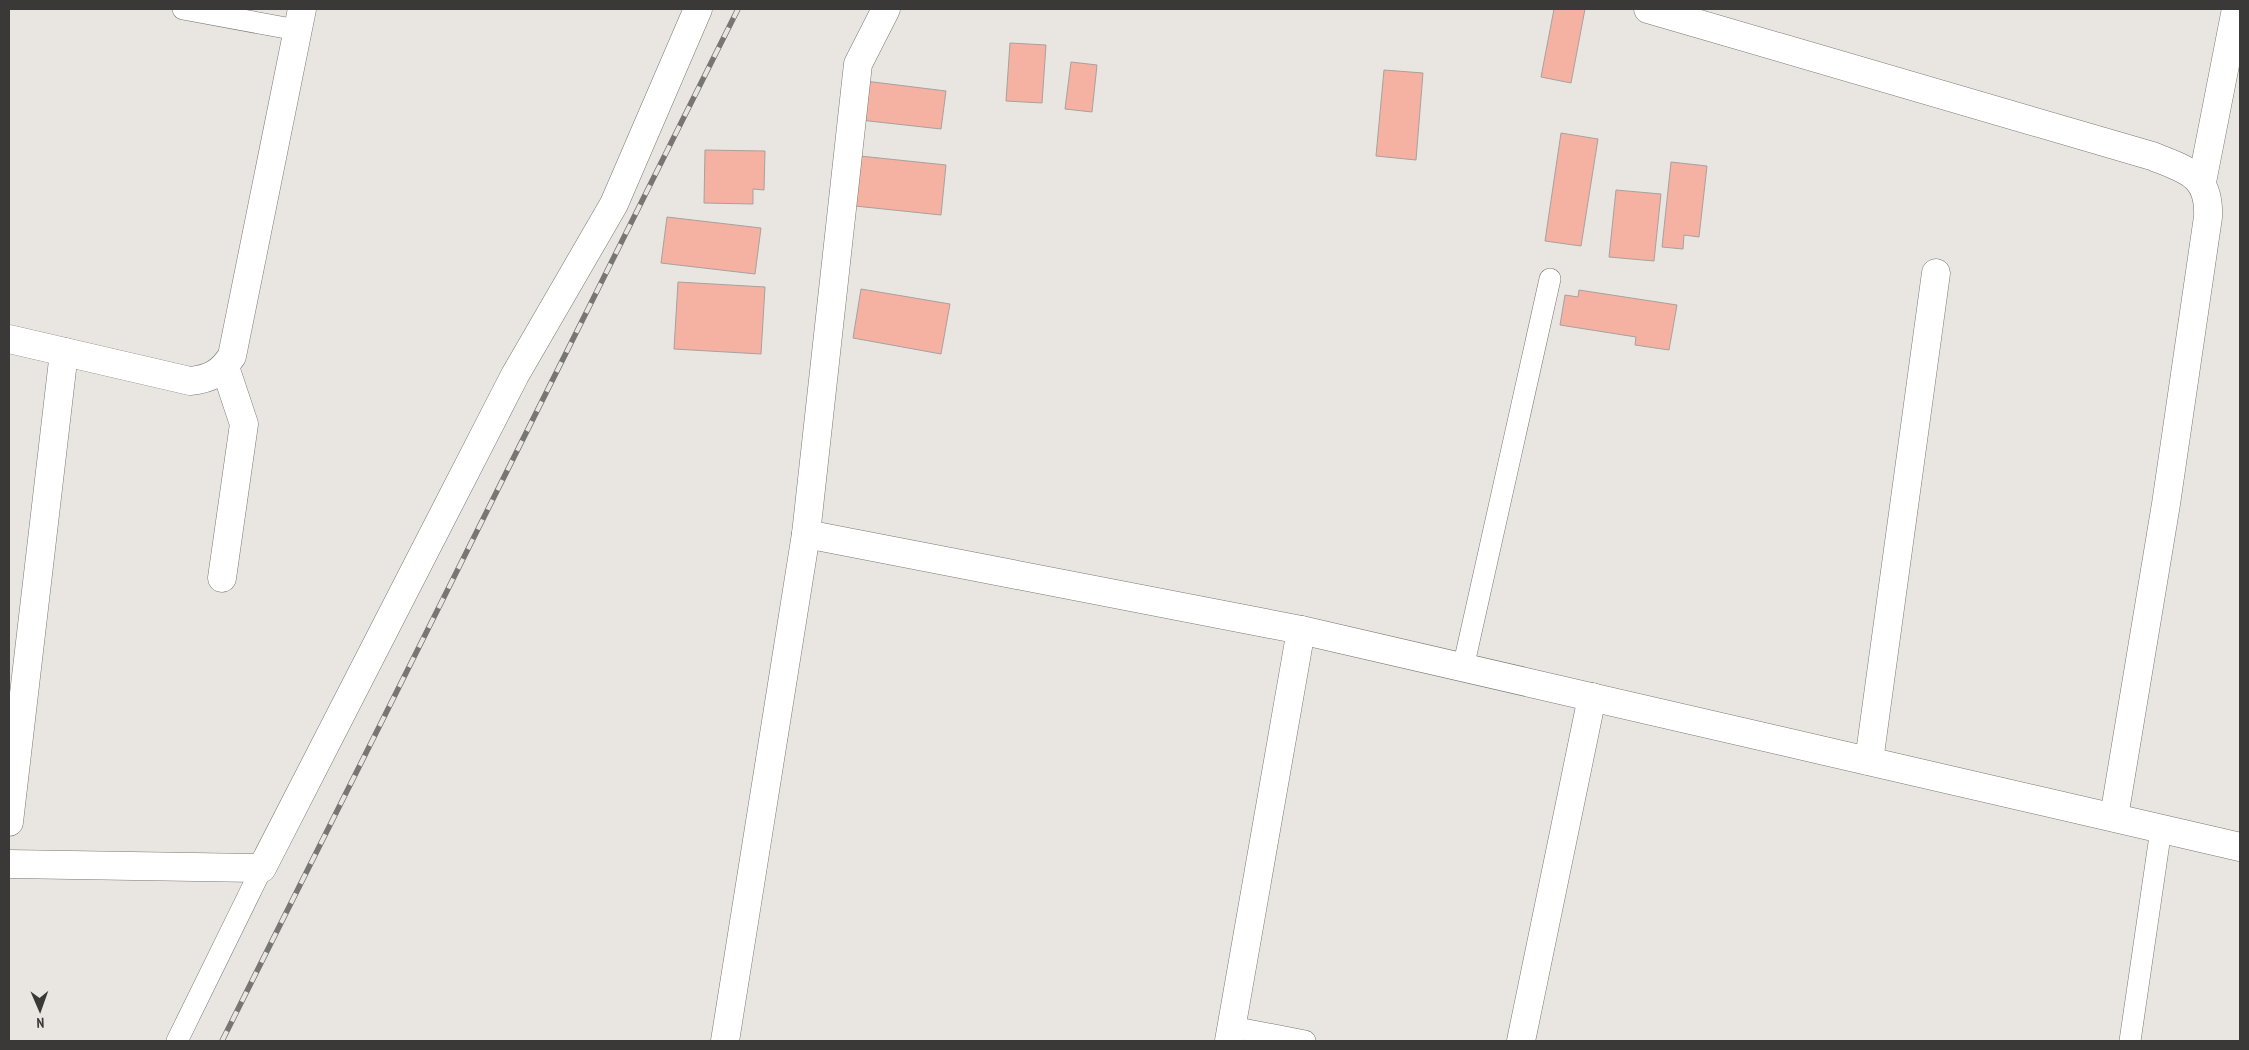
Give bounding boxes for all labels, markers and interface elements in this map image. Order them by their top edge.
north arrow [15,985,65,1035]
text: N [36,1014,45,1032]

